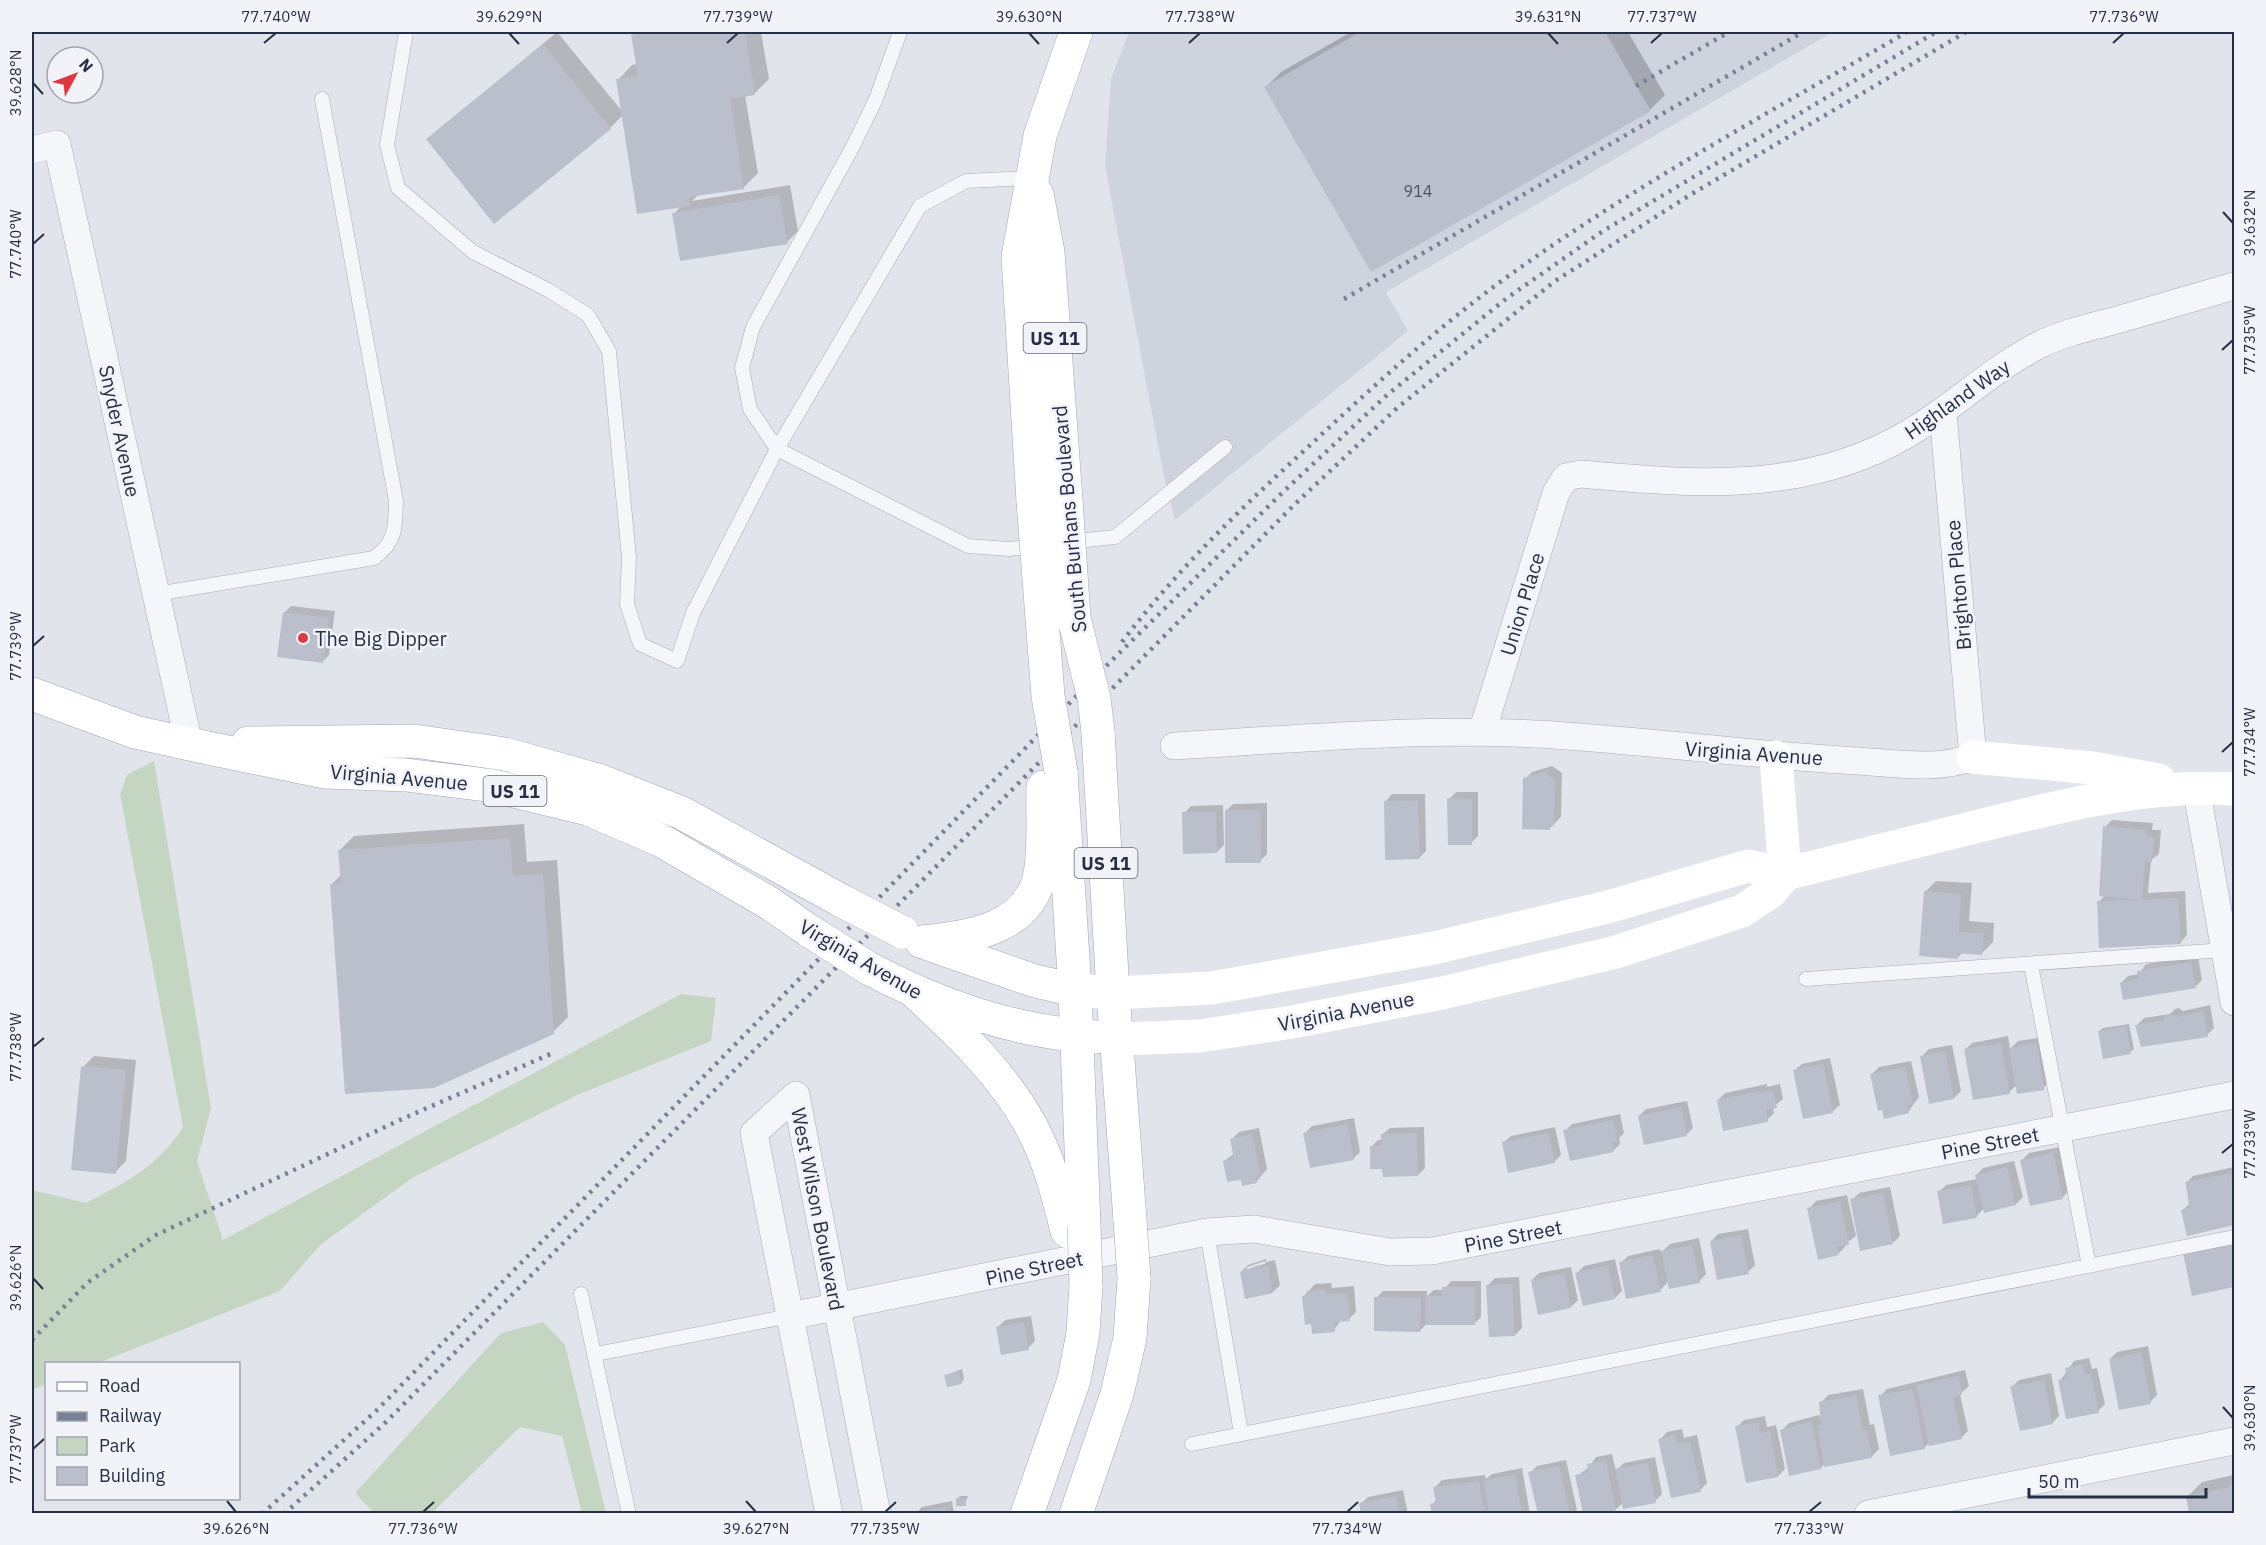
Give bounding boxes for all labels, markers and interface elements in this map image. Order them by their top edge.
text: 77.740°W [241,7,311,26]
text: 39.629°N [476,7,542,26]
text: 77.739°W [703,7,773,26]
text: 39.630°N [996,7,1062,26]
text: 77.738°W [1165,7,1235,26]
text: 39.631°N [1515,7,1581,26]
text: 77.737°W [1627,7,1697,26]
text: 77.736°W [2089,7,2159,26]
north arrow [45,45,105,105]
text: 39.628°N [6,50,25,116]
text: N [75,54,98,76]
house number: 914 [1404,181,1432,201]
text: 39.632°N [2240,190,2259,256]
text: 77.740°W [6,209,25,279]
text: 77.735°W [2240,305,2259,375]
road number: US 11 [1024,323,1086,353]
street label: Highland Way [1899,353,2015,445]
street label: Snyder Avenue [93,363,147,499]
street label: South Burhans Boulevard [1046,404,1092,634]
street label: Brighton Place [1939,519,1977,651]
street label: Union Place [1494,549,1550,659]
text: 77.739°W [6,611,25,681]
place label: The Big Dipper [315,625,447,652]
marker: The Big Dipper [296,631,310,645]
text: 77.734°W [2240,707,2259,777]
street label: Virginia Avenue [1684,735,1824,771]
street label: Virginia Avenue [329,758,469,796]
road number: US 11 [484,776,546,806]
road number: US 11 [1074,848,1138,878]
street label: Virginia Avenue [794,913,928,1005]
street label: Virginia Avenue [1276,985,1416,1037]
text: 77.738°W [6,1012,25,1082]
street label: West Wilson Boulevard [785,1105,851,1313]
text: 77.733°W [2240,1109,2259,1179]
street label: Pine Street [1939,1120,2041,1166]
street label: Pine Street [1462,1213,1564,1259]
street label: Pine Street [983,1244,1085,1292]
text: 39.626°N [6,1245,25,1311]
legend [45,1362,240,1500]
text: Road [99,1374,140,1397]
text: 39.630°N [2240,1385,2259,1451]
text: Railway [99,1404,161,1427]
text: 77.737°W [6,1414,25,1484]
text: Park [99,1434,136,1457]
scale bar [2029,1461,2206,1499]
text: Building [99,1464,166,1487]
text: 50 m [2038,1470,2080,1493]
text: 39.626°N [203,1519,269,1538]
text: 77.736°W [388,1519,458,1538]
text: 39.627°N [723,1519,789,1538]
text: 77.735°W [850,1519,920,1538]
text: 77.734°W [1312,1519,1382,1538]
text: 77.733°W [1774,1519,1844,1538]

